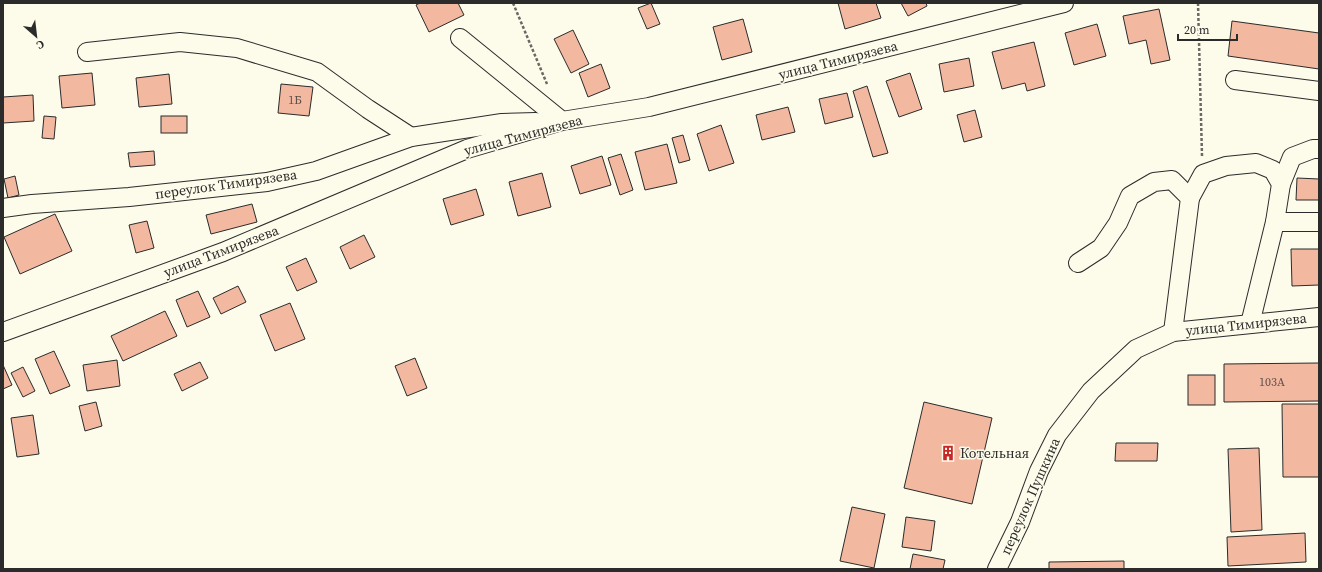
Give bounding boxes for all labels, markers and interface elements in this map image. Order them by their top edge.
north arrow [16,16,56,56]
scale bar [1178,16,1237,42]
text: 20 m [1184,22,1210,38]
street label: улица Тимирязева [776,35,900,84]
text: С [34,36,47,53]
house number: 1Б [288,92,302,108]
street label: улица Тимирязева [462,109,585,160]
street label: переулок Тимирязева [154,164,299,204]
street label: улица Тимирязева [161,220,282,282]
street label: улица Тимирязева [1184,308,1309,340]
house number: 103А [1259,374,1285,390]
street label: переулок Пушкина [995,433,1065,558]
place label: Котельная [960,443,1029,463]
building icon: Котельная [939,444,957,462]

